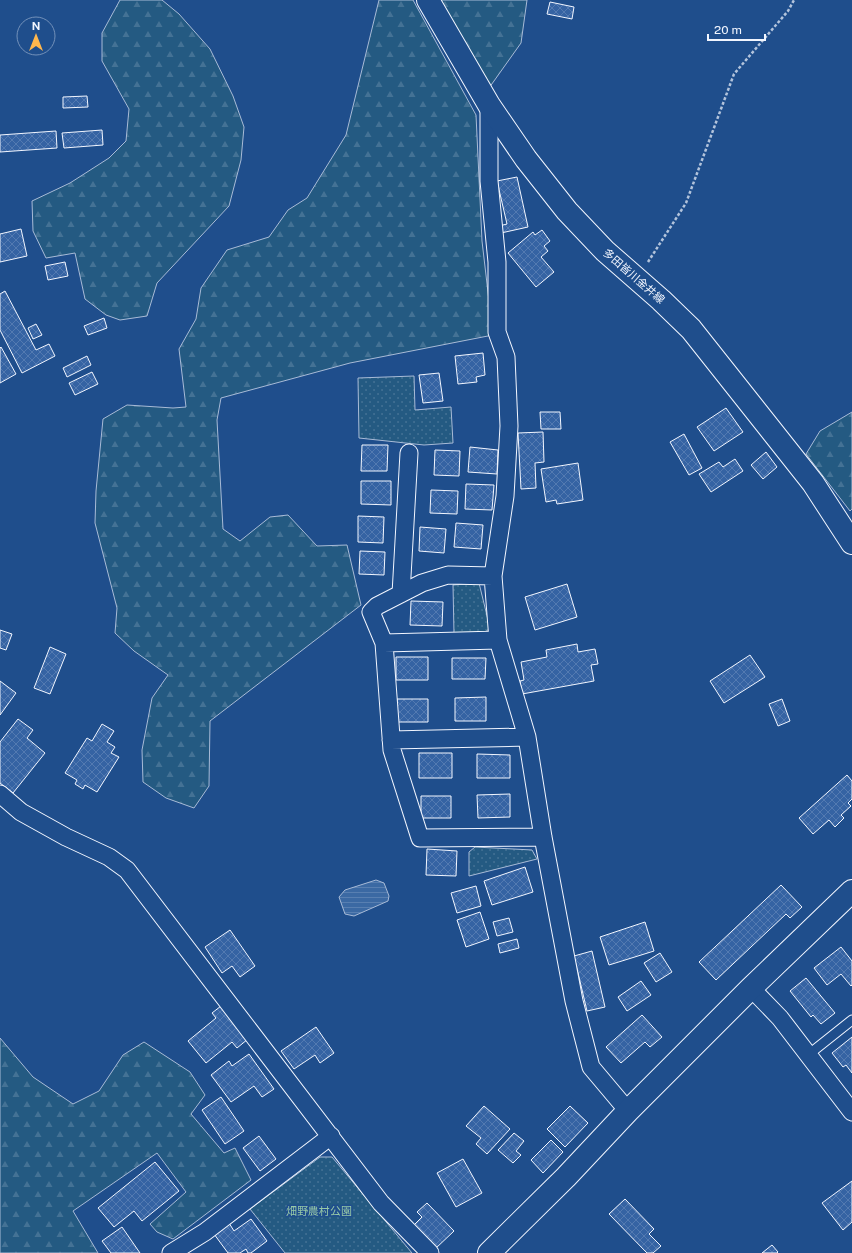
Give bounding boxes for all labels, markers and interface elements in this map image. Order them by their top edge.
north arrow [16,16,56,56]
scale bar [708,16,765,42]
text: N [32,20,40,32]
text: 20 m [714,23,742,37]
street label: 多田皆川金井線 [601,246,667,306]
park label: 畑野農村公園 [286,1205,352,1217]

